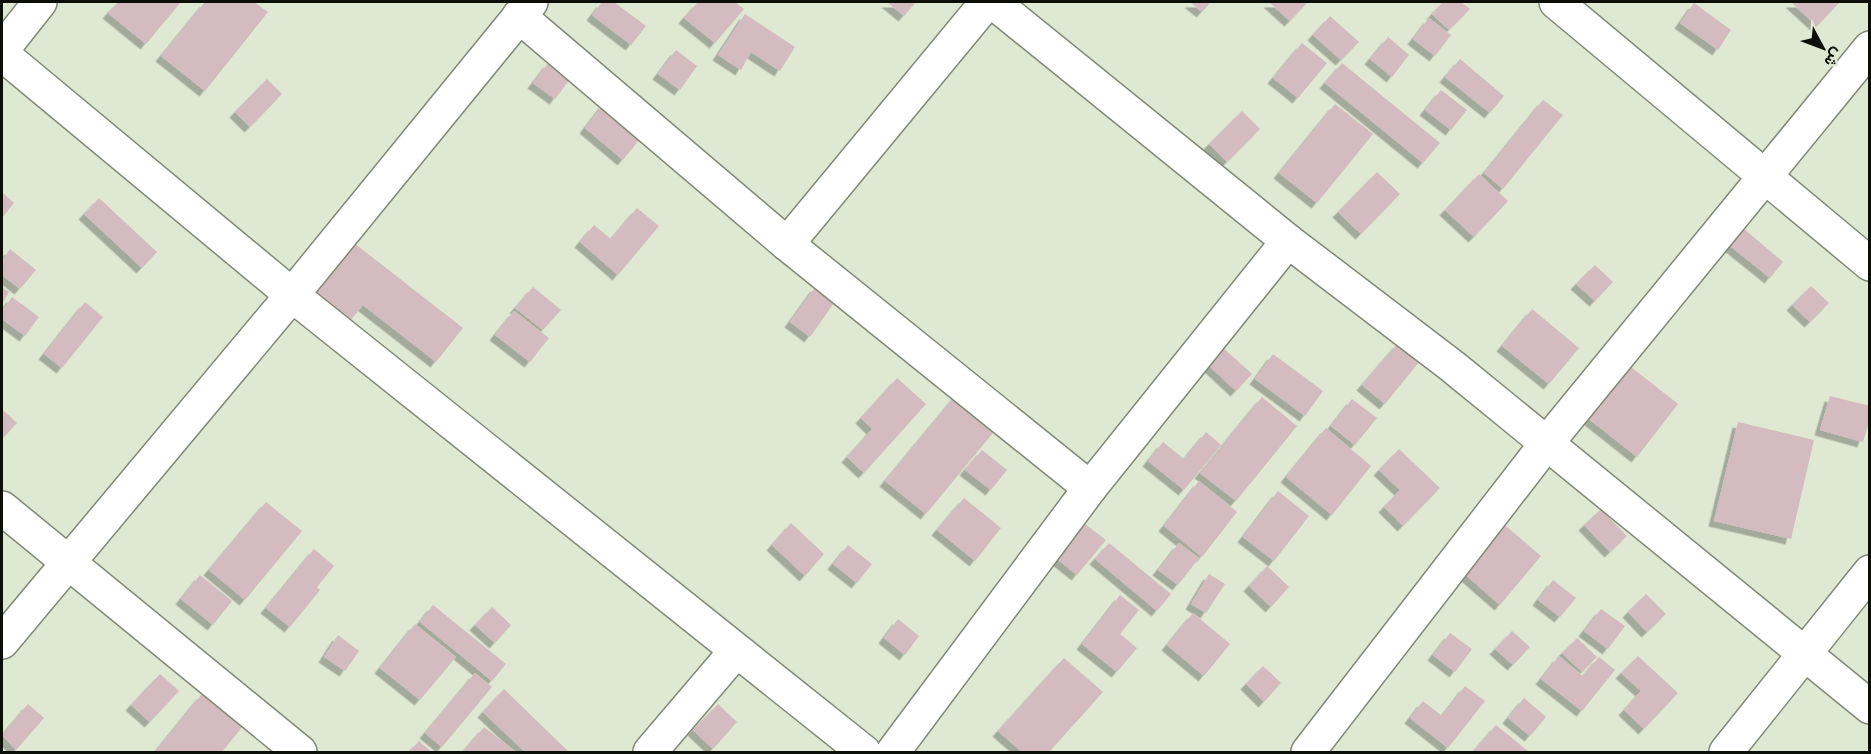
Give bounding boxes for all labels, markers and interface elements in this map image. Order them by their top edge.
north arrow [1793,18,1853,78]
text: ش [1820,44,1848,72]

